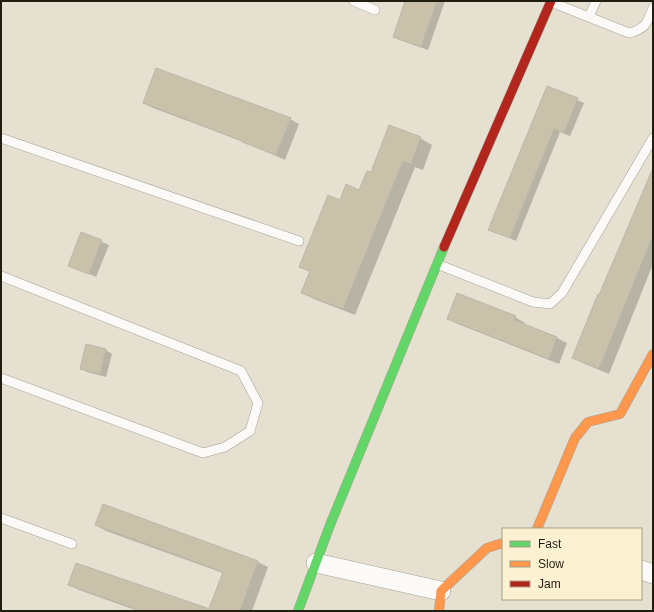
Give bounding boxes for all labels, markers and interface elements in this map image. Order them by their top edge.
legend [502,528,642,600]
text: Fast [538,537,562,551]
text: Slow [538,557,564,571]
text: Jam [538,577,561,591]

